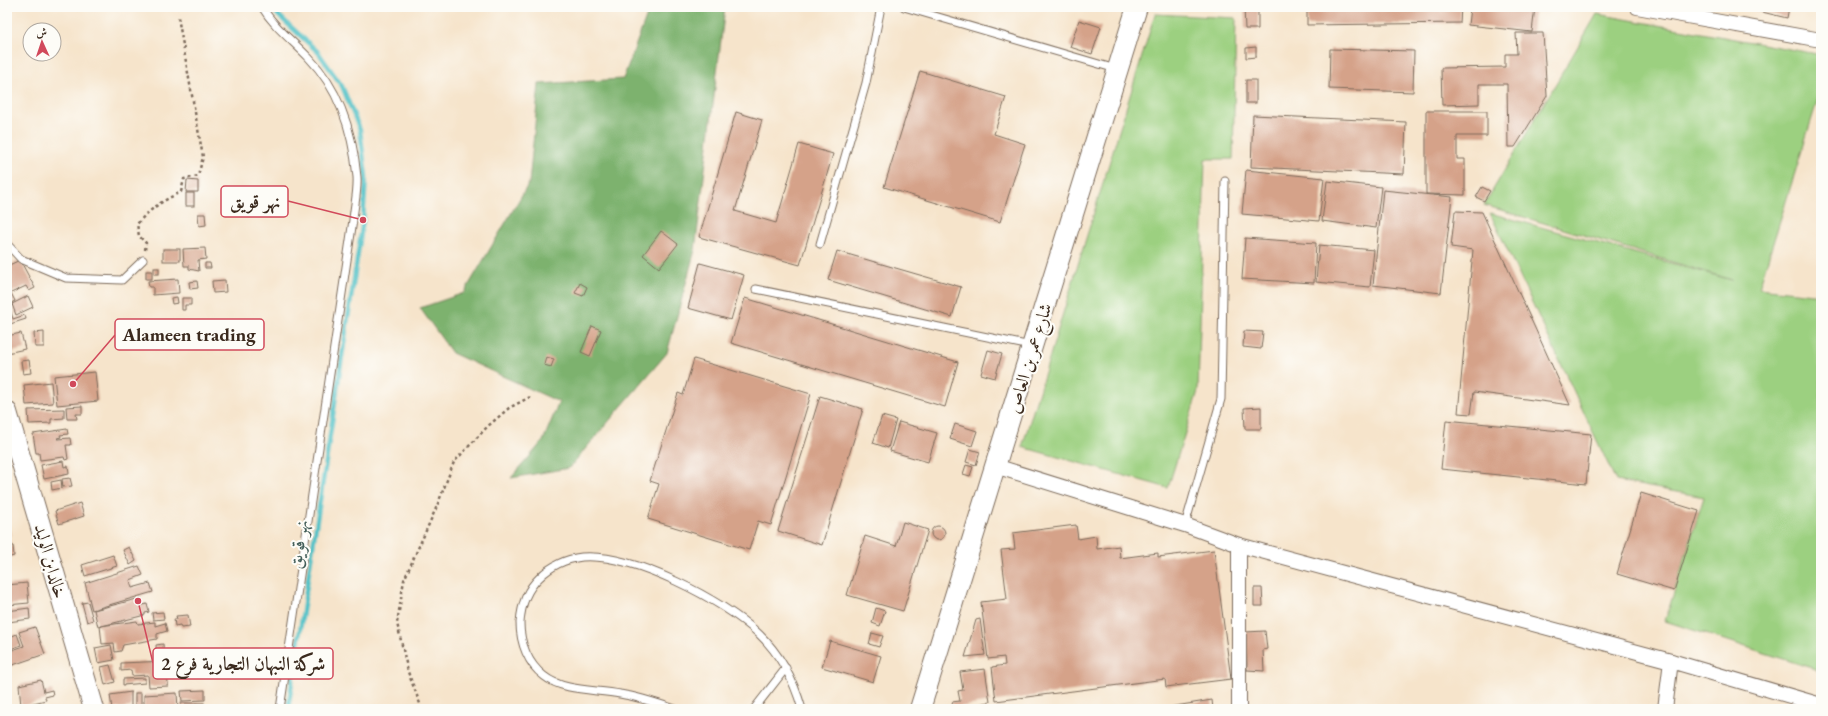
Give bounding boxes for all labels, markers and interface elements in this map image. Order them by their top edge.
north arrow [22,22,62,62]
text: ش [36,25,47,39]
callout: نهر قويق [221,186,288,217]
text: نهر قويق [230,189,280,214]
street label: شارع عمر بن العاص [1001,300,1060,417]
callout: Alameen trading [115,319,264,350]
text: Alameen trading [121,322,256,347]
water label: نهر قويق [282,517,314,571]
street label: خالدابن الوليد [29,521,73,601]
callout: شركة النبهان التجارية فرع 2 [153,648,333,679]
text: شركة النبهان التجارية فرع 2 [161,651,325,679]

